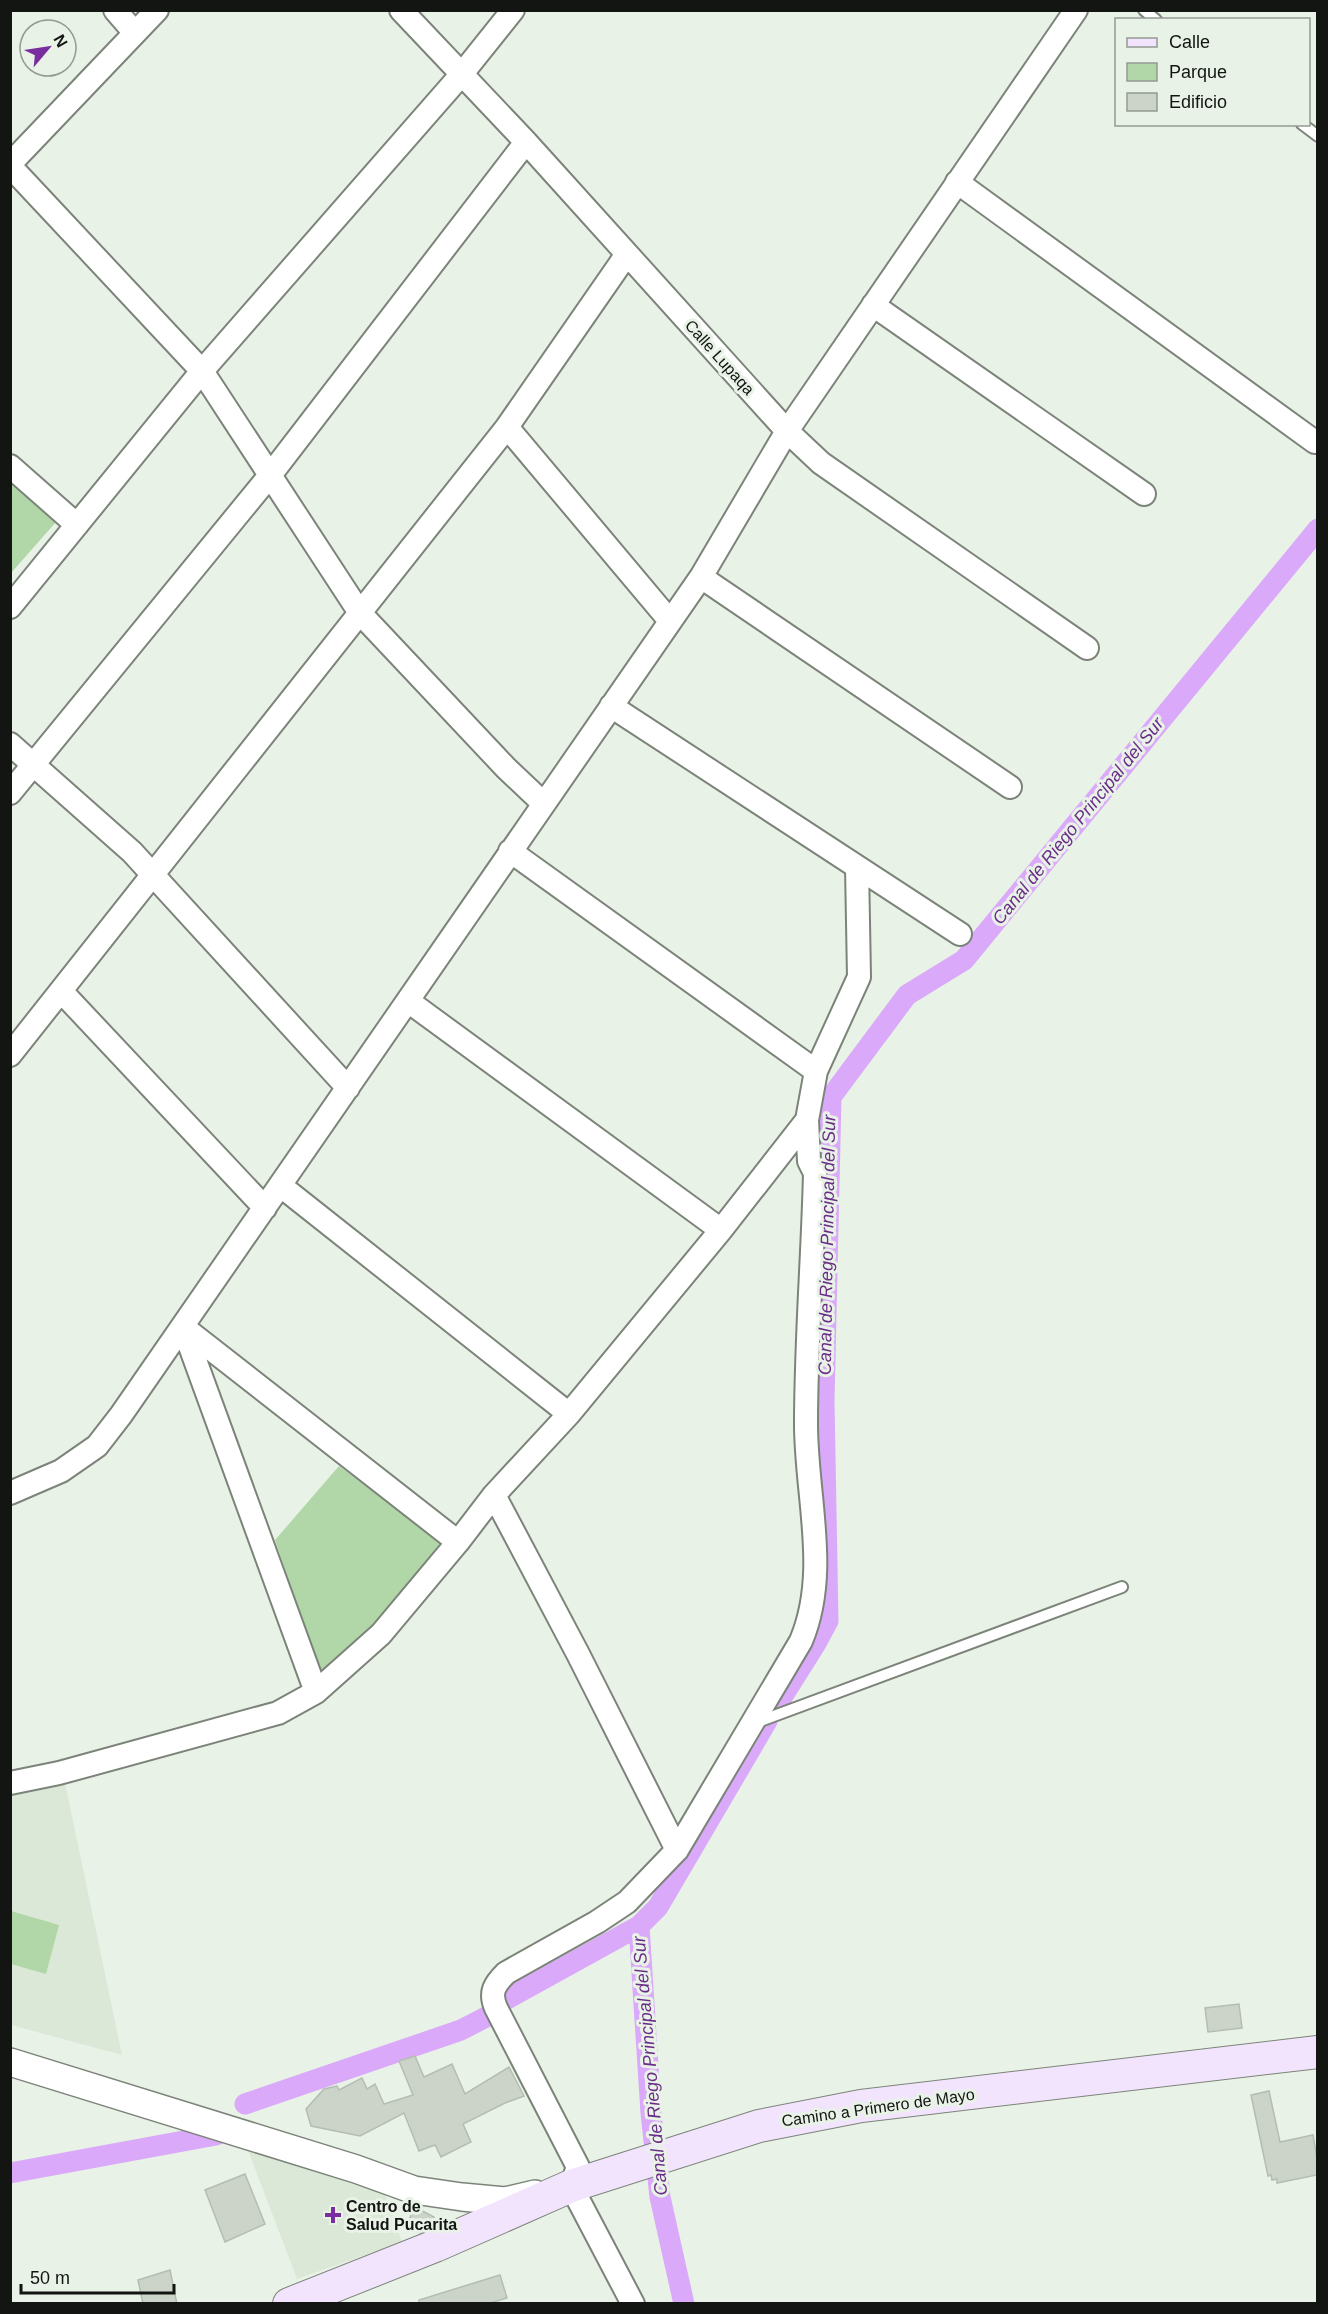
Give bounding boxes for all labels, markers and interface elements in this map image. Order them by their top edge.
north arrow [18,18,78,78]
legend [1115,18,1310,126]
text: N [50,32,71,50]
text: Calle [1169,32,1210,52]
text: Parque [1169,62,1227,82]
text: Edificio [1169,92,1227,112]
street label: Calle Lupaqa [682,317,758,398]
water label: Canal de Riego Principal del Sur [988,713,1168,928]
water label: Canal de Riego Principal del Sur [815,1114,839,1375]
water label: Canal de Riego Principal del Sur [629,1935,671,2196]
street label: Camino a Primero de Mayo [780,2086,976,2129]
place label: Centro de Salud Pucarita [346,2198,457,2233]
marker: Centro de Salud Pucarita [324,2206,342,2224]
scale bar [21,2257,174,2295]
text: 50 m [30,2268,70,2288]

